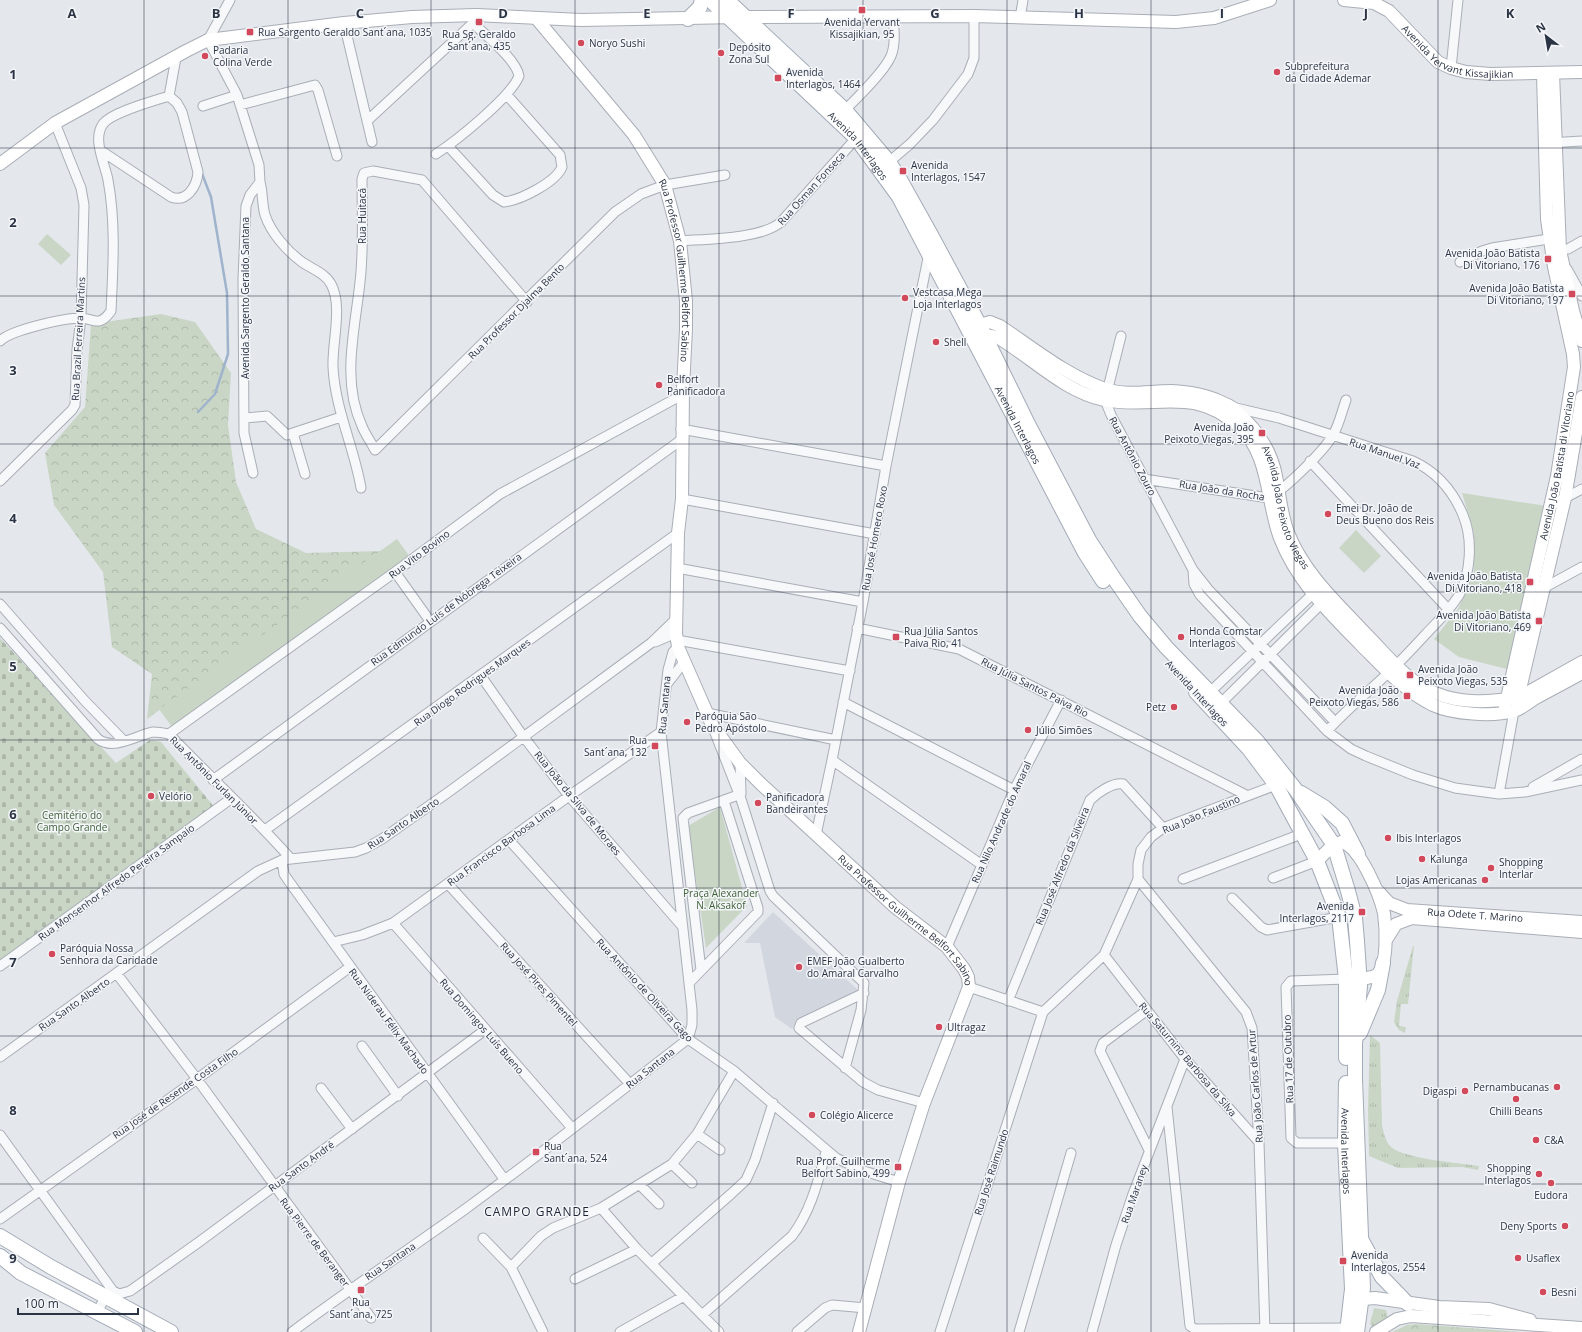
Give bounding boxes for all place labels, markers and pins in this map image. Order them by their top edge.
marker: Avenida Yervant Kissajikian, 95 [857,5,867,15]
place label: Avenida Yervant Kissajikian, 95 [824,15,900,41]
marker: Rua Sg. Geraldo Sant´ana, 435 [474,17,484,27]
place label: Rua Sargento Geraldo Sant´ana, 1035 [258,25,432,39]
marker: Rua Sargento Geraldo Sant´ana, 1035 [245,27,255,37]
place label: Rua Sg. Geraldo Sant´ana, 435 [442,27,516,53]
place label: Noryo Sushi [589,36,645,50]
marker: Noryo Sushi [576,38,586,48]
place label: Depósito Zona Sul [729,40,771,66]
place label: Padaria Colina Verde [213,43,272,69]
marker: Depósito Zona Sul [716,48,726,58]
marker: Padaria Colina Verde [200,51,210,61]
place label: Subprefeitura da Cidade Ademar [1285,59,1371,85]
place label: Avenida Interlagos, 1464 [786,65,861,91]
marker: Subprefeitura da Cidade Ademar [1272,67,1282,77]
marker: Avenida Interlagos, 1464 [773,73,783,83]
place label: Avenida Interlagos, 1547 [911,158,986,184]
marker: Avenida Interlagos, 1547 [898,166,908,176]
place label: Avenida João Batista Di Vitoriano, 176 [1445,246,1540,272]
marker: Avenida João Batista Di Vitoriano, 176 [1543,254,1553,264]
place label: Avenida João Batista Di Vitoriano, 197 [1469,281,1564,307]
place label: Vestcasa Mega Loja Interlagos [913,285,982,311]
marker: Avenida João Batista Di Vitoriano, 197 [1567,289,1577,299]
marker: Vestcasa Mega Loja Interlagos [900,293,910,303]
place label: Shell [944,335,966,349]
marker: Shell [931,337,941,347]
place label: Belfort Panificadora [667,372,725,398]
marker: Belfort Panificadora [654,380,664,390]
place label: Avenida João Peixoto Viegas, 395 [1164,420,1254,446]
marker: Avenida João Peixoto Viegas, 395 [1257,428,1267,438]
place label: Emei Dr. João de Deus Bueno dos Reis [1336,501,1434,527]
marker: Emei Dr. João de Deus Bueno dos Reis [1323,509,1333,519]
place label: Avenida João Batista Di Vitoriano, 418 [1427,569,1522,595]
marker: Avenida João Batista Di Vitoriano, 418 [1525,577,1535,587]
place label: Avenida João Batista Di Vitoriano, 469 [1436,608,1531,634]
marker: Avenida João Batista Di Vitoriano, 469 [1534,616,1544,626]
place label: Rua Júlia Santos Paiva Rio, 41 [904,624,978,650]
place label: Honda Comstar Interlagos [1189,624,1262,650]
marker: Rua Júlia Santos Paiva Rio, 41 [891,632,901,642]
marker: Honda Comstar Interlagos [1176,632,1186,642]
place label: Avenida João Peixoto Viegas, 535 [1418,662,1508,688]
marker: Avenida João Peixoto Viegas, 535 [1405,670,1415,680]
place label: Avenida João Peixoto Viegas, 586 [1309,683,1399,709]
marker: Avenida João Peixoto Viegas, 586 [1402,691,1412,701]
place label: Petz [1146,700,1166,714]
marker: Petz [1169,702,1179,712]
place label: Paróquia São Pedro Apóstolo [695,709,767,735]
marker: Paróquia São Pedro Apóstolo [682,717,692,727]
place label: Júlio Simões [1035,723,1092,737]
marker: Júlio Simões [1023,725,1033,735]
place label: Rua Sant´ana, 132 [584,733,647,759]
marker: Rua Sant´ana, 132 [650,741,660,751]
place label: Velório [159,789,192,803]
place label: Panificadora Bandeirantes [766,790,828,816]
marker: Velório [146,791,156,801]
marker: Panificadora Bandeirantes [753,798,763,808]
place label: Ibis Interlagos [1396,831,1462,845]
marker: Ibis Interlagos [1383,833,1393,843]
place label: Kalunga [1430,852,1467,866]
marker: Kalunga [1417,854,1427,864]
place label: Shopping Interlar [1499,855,1544,881]
marker: Shopping Interlar [1486,863,1496,873]
place label: Lojas Americanas [1396,873,1477,887]
marker: Lojas Americanas [1480,875,1490,885]
place label: Avenida Interlagos, 2117 [1279,899,1354,925]
marker: Avenida Interlagos, 2117 [1357,907,1367,917]
place label: Paróquia Nossa Senhora da Caridade [60,941,158,967]
marker: Paróquia Nossa Senhora da Caridade [47,949,57,959]
place label: EMEF João Gualberto do Amaral Carvalho [807,954,905,980]
marker: EMEF João Gualberto do Amaral Carvalho [794,962,804,972]
place label: Ultragaz [947,1020,986,1034]
marker: Ultragaz [934,1022,944,1032]
place label: Pernambucanas [1473,1080,1549,1094]
marker: Pernambucanas [1552,1082,1562,1092]
place label: Digaspi [1423,1084,1457,1098]
marker: Digaspi [1460,1086,1470,1096]
marker: Chilli Beans [1511,1094,1521,1104]
place label: Chilli Beans [1489,1104,1543,1118]
place label: Colégio Alicerce [820,1108,894,1122]
marker: Colégio Alicerce [807,1110,817,1120]
place label: C&A [1544,1133,1565,1147]
marker: C&A [1531,1135,1541,1145]
place label: Rua Sant´ana, 524 [544,1139,607,1165]
marker: Rua Sant´ana, 524 [531,1147,541,1157]
place label: Rua Prof. Guilherme Belfort Sabino, 499 [796,1154,890,1180]
place label: Shopping Interlagos [1485,1161,1532,1187]
marker: Rua Prof. Guilherme Belfort Sabino, 499 [893,1162,903,1172]
marker: Shopping Interlagos [1534,1169,1544,1179]
marker: Eudora [1546,1178,1556,1188]
place label: Eudora [1534,1188,1568,1202]
place label: Deny Sports [1500,1219,1557,1233]
marker: Deny Sports [1560,1221,1570,1231]
place label: Avenida Interlagos, 2554 [1351,1248,1426,1274]
place label: Usaflex [1526,1251,1561,1265]
marker: Usaflex [1513,1253,1523,1263]
marker: Avenida Interlagos, 2554 [1338,1256,1348,1266]
marker: Rua Sant´ana, 725 [356,1285,366,1295]
place label: Besni [1551,1285,1577,1299]
marker: Besni [1538,1287,1548,1297]
place label: Rua Sant´ana, 725 [329,1295,393,1321]

